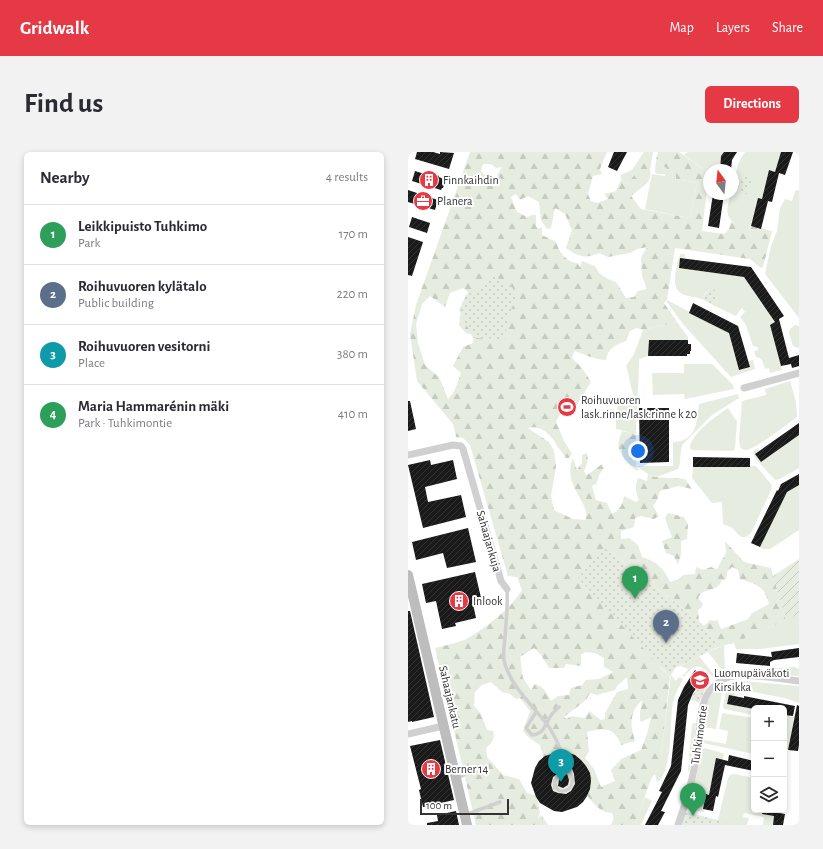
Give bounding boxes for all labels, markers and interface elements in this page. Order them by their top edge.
text: Gridwalk [20,19,89,38]
text: Map [669,21,694,35]
text: Layers [716,21,750,35]
text: Share [772,21,803,35]
button: Directions [705,86,799,123]
text: Find us [24,90,103,118]
north arrow [703,164,739,200]
text: Nearby [40,169,90,186]
building icon: Finnkaihdin [418,169,440,191]
text: 4 results [326,171,368,184]
place label: Finnkaihdin [443,174,499,186]
office icon: Planera [412,190,434,212]
place label: Planera [437,195,473,207]
text: Leikkipuisto Tuhkimo [78,219,207,234]
text: 1 [51,228,55,241]
text: 170 m [339,228,368,241]
text: Park [78,237,100,250]
text: Roihuvuoren kylätalo [78,279,207,294]
text: 2 [50,288,56,301]
text: 220 m [337,288,368,301]
text: Public building [78,297,154,310]
text: Roihuvuoren vesitorni [78,339,210,354]
text: 3 [50,348,56,361]
text: 380 m [337,348,368,361]
text: Place [78,357,105,370]
place label: Roihuvuoren lask.rinne/lask.rinne k 20 [581,394,697,420]
sports icon: Roihuvuoren lask.rinne/lask.rinne k 20 [556,396,578,418]
text: Maria Hammarénin mäki [78,399,229,414]
text: 4 [50,408,56,421]
text: 410 m [338,408,368,421]
text: Park · Tuhkimontie [78,417,172,430]
your location [628,441,648,461]
street label: Sahaajankuja [474,509,504,574]
pin: 1 [622,566,648,599]
building icon: Inlook [448,590,470,612]
place label: Inlook [473,595,503,607]
pin: 2 [653,610,679,643]
street label: Sahaajankatu [436,665,463,730]
place label: Luomupäiväkoti Kirsikka [714,667,789,693]
school or university icon: Luomupäiväkoti Kirsikka [689,669,711,691]
street label: Tuhkimontie [689,705,709,765]
map controls [751,705,787,813]
button: + [751,705,787,741]
button: − [751,741,787,777]
pin: 3 [548,749,574,782]
building icon: Berner 14 [420,758,442,780]
place label: Berner 14 [445,763,488,775]
button: layers [751,777,787,813]
pin: 4 [680,783,706,816]
scale bar [420,797,509,816]
text: 100 m [426,800,452,811]

